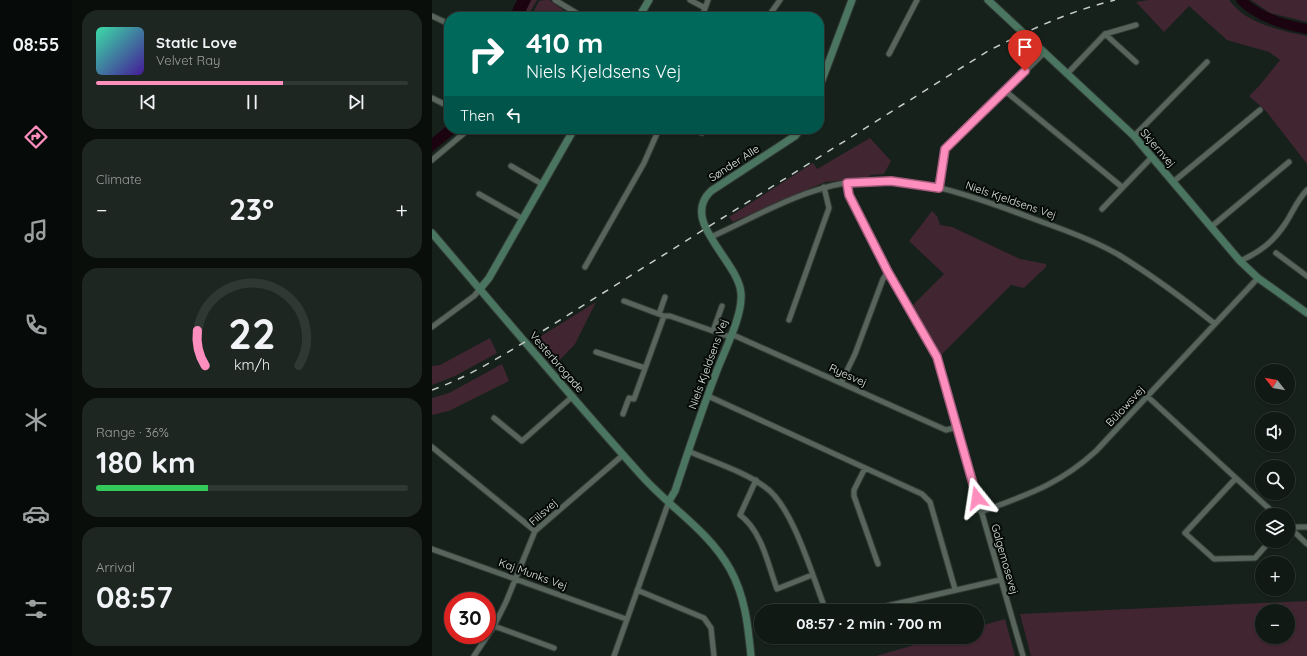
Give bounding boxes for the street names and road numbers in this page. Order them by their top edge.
street label: Skjernvej [1137,126,1179,170]
street label: Sønder Alle [706,141,762,185]
street label: Niels Kjeldsens Vej [964,178,1058,222]
street label: Niels Kjeldsens Vej [685,317,731,411]
street label: Vesterbrogade [527,329,587,395]
street label: Ryesvej [827,360,869,390]
street label: Bülowsvej [1103,383,1147,429]
street label: Fiilsvej [526,496,560,528]
street label: Galgemosevej [988,522,1022,596]
street label: Kaj Munks Vej [497,555,569,593]

